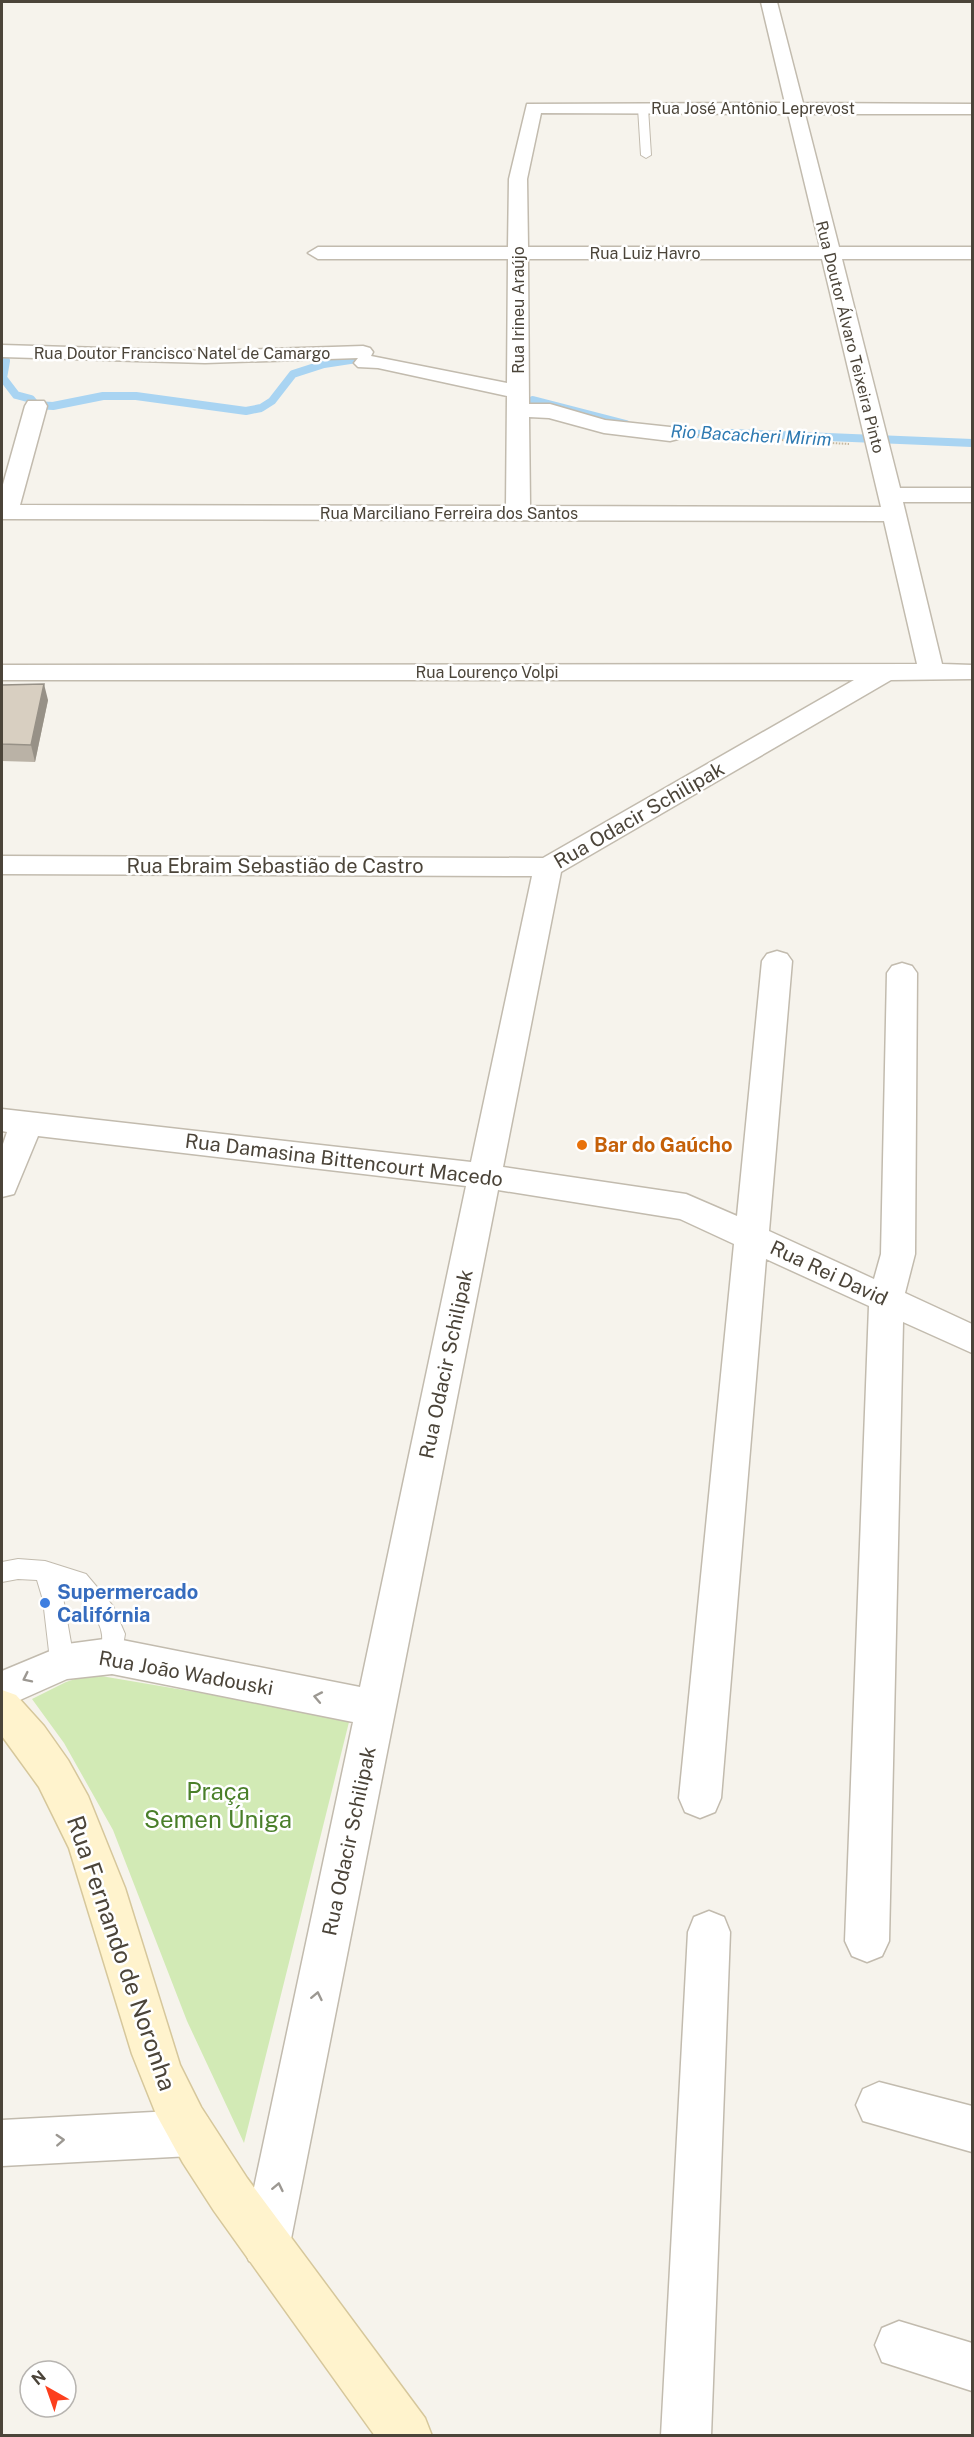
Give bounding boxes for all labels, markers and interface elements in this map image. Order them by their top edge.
street label: Rua José Antônio Leprevost [651,99,855,118]
street label: Rua Doutor Álvaro Teixeira Pinto [812,218,889,455]
street label: Rua Luiz Havro [590,244,700,263]
street label: Rua Irineu Araújo [509,246,528,374]
street label: Rua Doutor Francisco Natel de Camargo [34,344,330,363]
water label: Rio Bacacheri Mirim [670,420,832,450]
street label: Rua Marciliano Ferreira dos Santos [320,504,578,523]
street label: Rua Lourenço Volpi [416,663,558,682]
street label: Rua Odacir Schilipak [550,756,728,874]
street label: Rua Ebraim Sebastião de Castro [127,854,423,878]
street label: Rua Damasina Bittencourt Macedo [184,1129,504,1191]
place label: Bar do Gaúcho [594,1133,732,1157]
marker: Bar do Gaúcho [575,1138,589,1152]
street label: Rua Rei David [766,1235,892,1311]
street label: Rua Odacir Schilipak [414,1267,478,1461]
place label: Supermercado Califórnia [57,1580,198,1627]
marker: Supermercado Califórnia [38,1596,52,1610]
street label: Rua João Wadouski [97,1646,275,1700]
one-way arrow [22,1670,33,1682]
one-way arrow [314,1691,324,1704]
street label: Rua Odacir Schilipak [317,1744,381,1938]
park label: Praça Semen Úniga [144,1777,292,1833]
street label: Rua Fernando de Noronha [62,1812,182,2094]
one-way arrow [310,1991,323,2001]
one-way arrow [55,2133,64,2146]
one-way arrow [271,2182,284,2192]
north arrow [18,2359,78,2419]
text: N [28,2367,50,2389]

